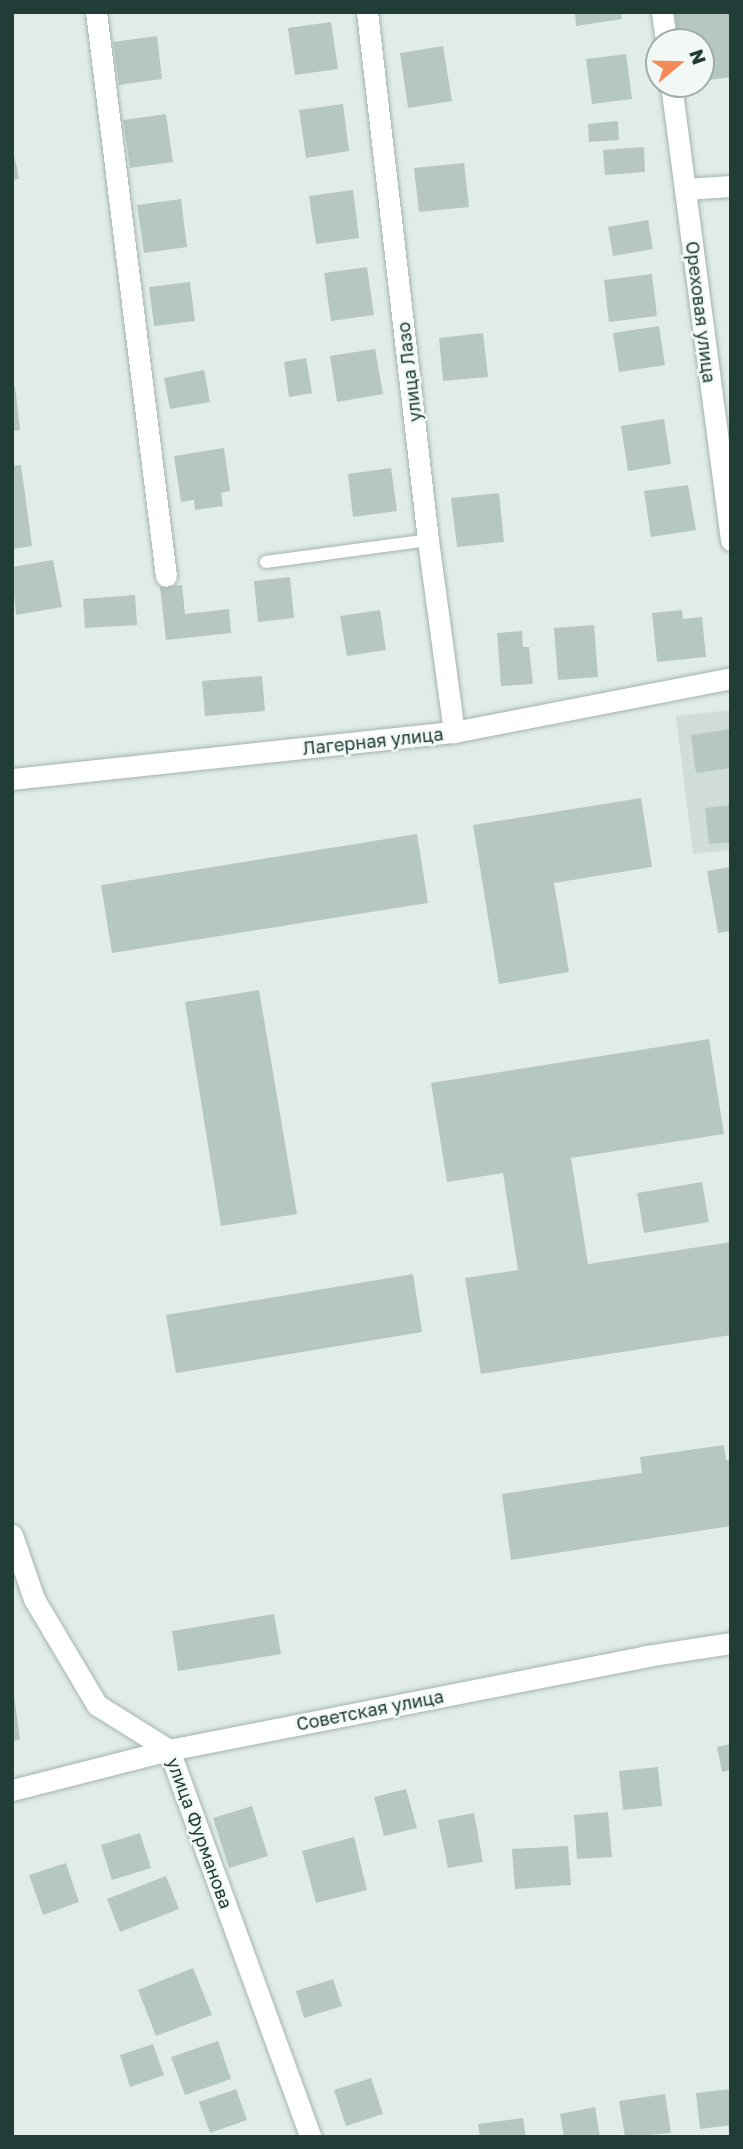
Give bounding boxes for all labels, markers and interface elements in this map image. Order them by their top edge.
north arrow [645,28,715,98]
text: N [685,46,712,67]
street label: Ореховая улица [682,240,720,384]
street label: улица Лазо [392,321,426,423]
street label: Лагерная улица [302,723,444,759]
street label: Советская улица [294,1685,446,1735]
street label: улица Фурманова [163,1755,237,1911]

